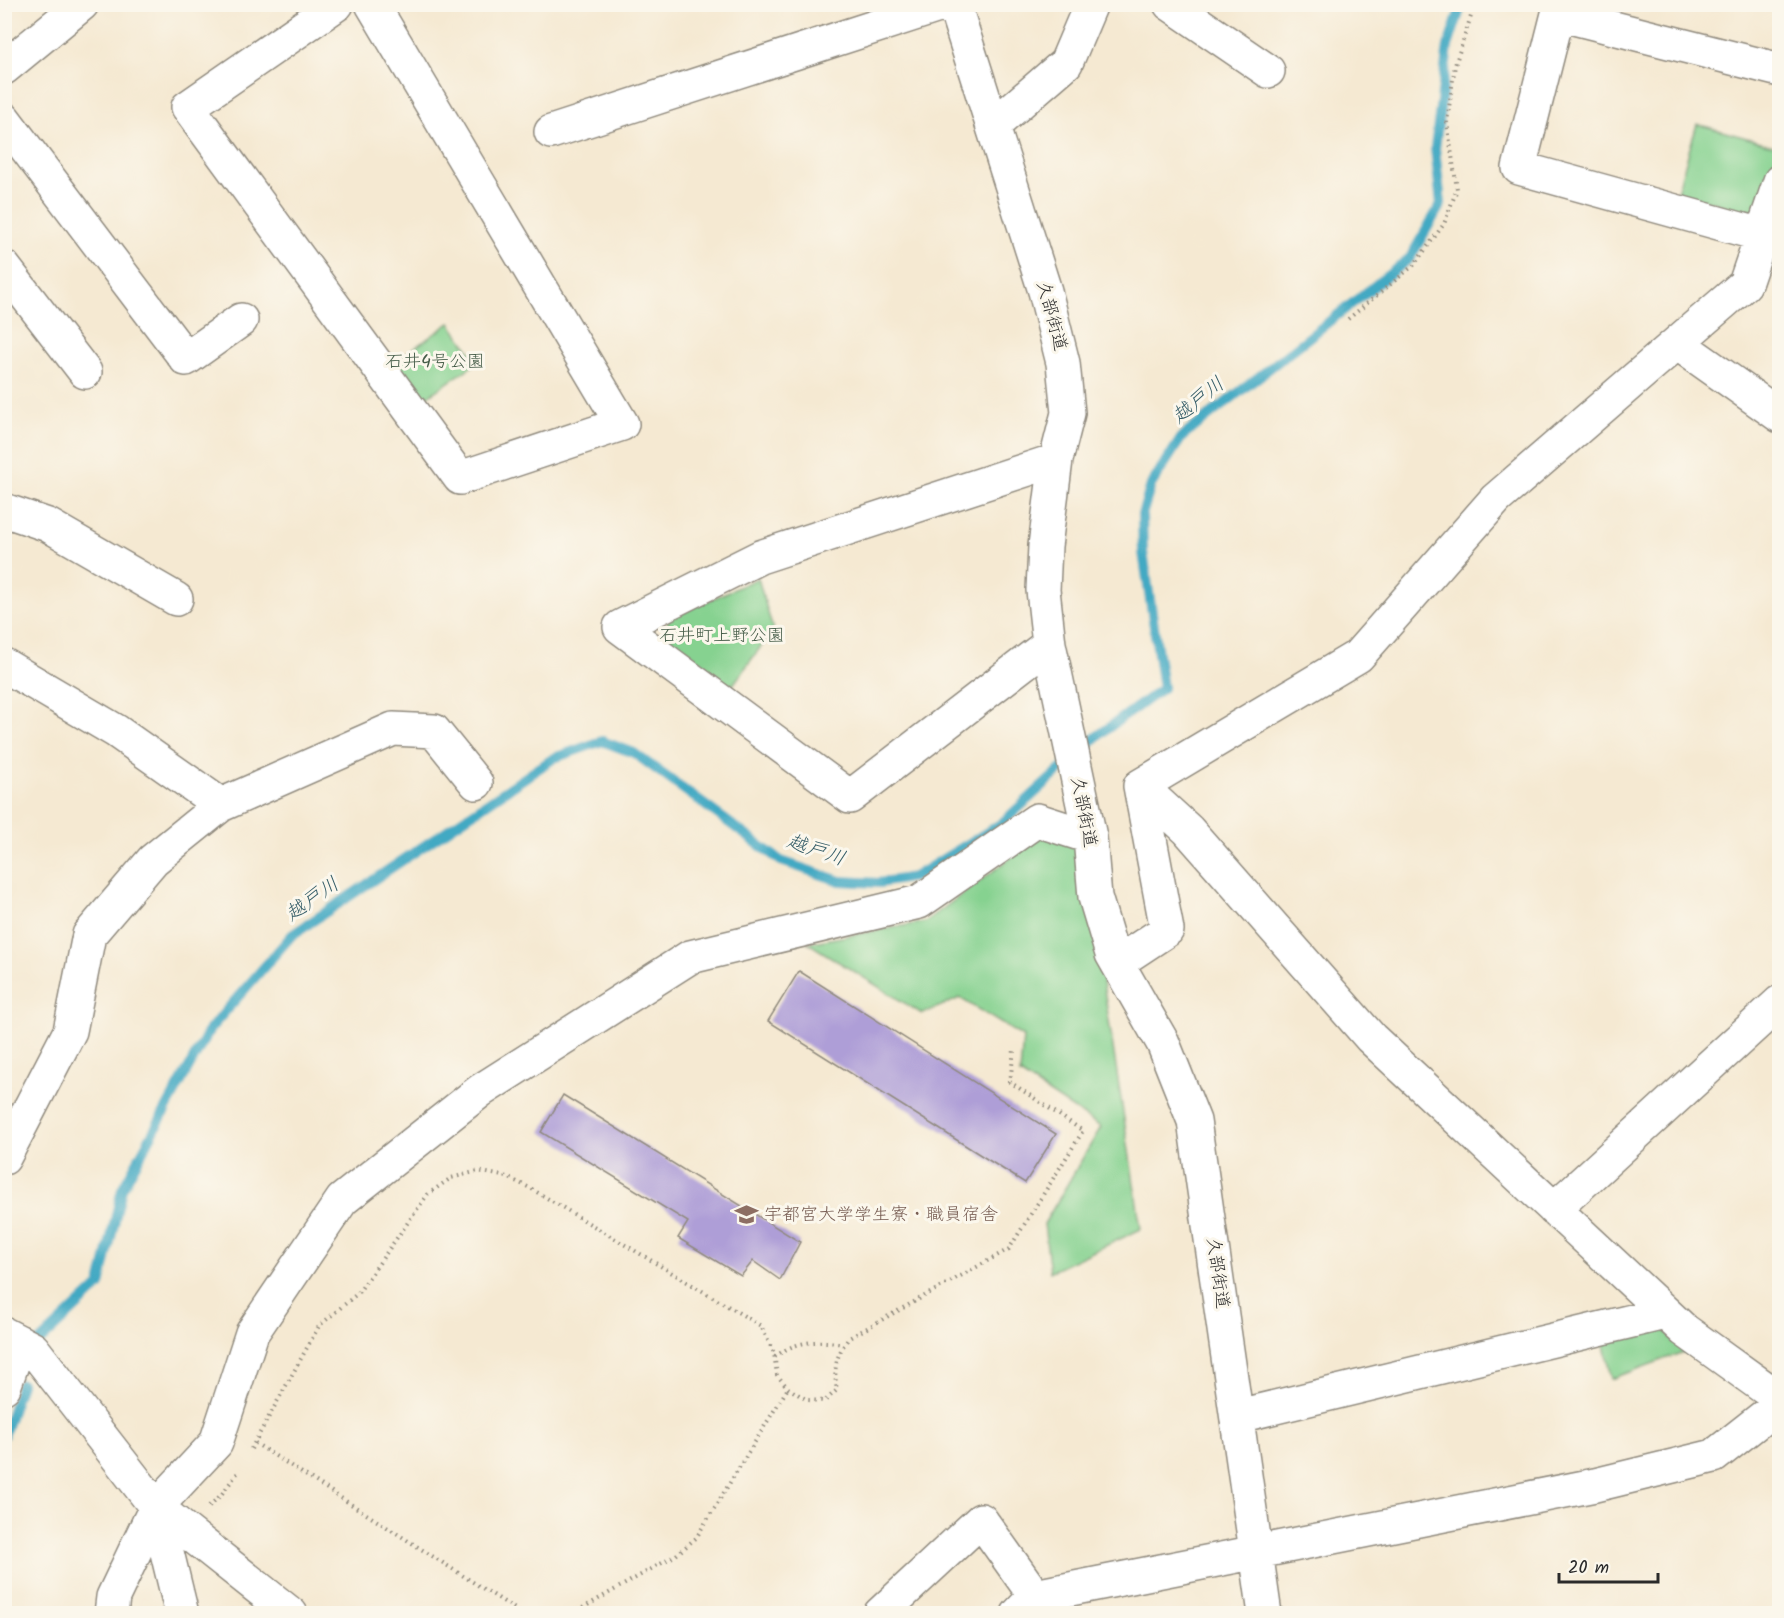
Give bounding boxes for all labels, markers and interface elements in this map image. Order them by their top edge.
street label: 久部街道 [1028,277,1074,355]
park label: 石井4号公園 [385,348,485,377]
water label: 越戸川 [1165,370,1232,433]
park label: 石井町上野公園 [659,622,785,651]
street label: 久部街道 [1062,774,1104,850]
water label: 越戸川 [781,826,850,876]
water label: 越戸川 [278,870,347,931]
place label: 宇都宮大学学生寮・職員宿舎 [764,1201,998,1230]
school or university icon: 宇都宮大学学生寮・職員宿舎 [733,1202,759,1228]
street label: 久部街道 [1198,1235,1236,1311]
scale bar [1559,1546,1658,1584]
text: 20 m [1568,1554,1609,1583]

